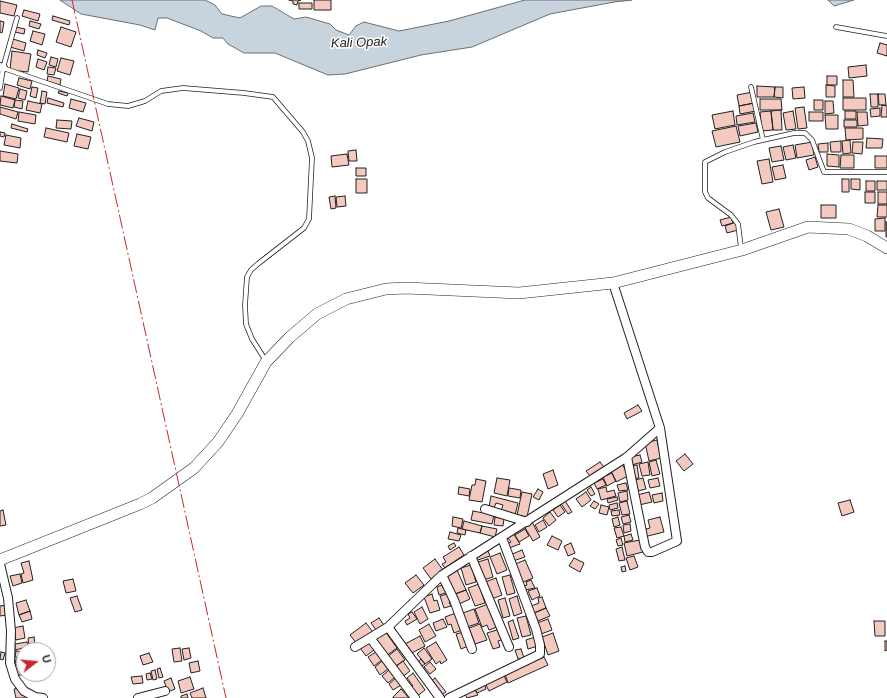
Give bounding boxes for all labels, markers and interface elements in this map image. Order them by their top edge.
water label: Kali Opak [331,34,387,52]
north arrow [16,642,56,682]
text: U [40,653,53,664]

